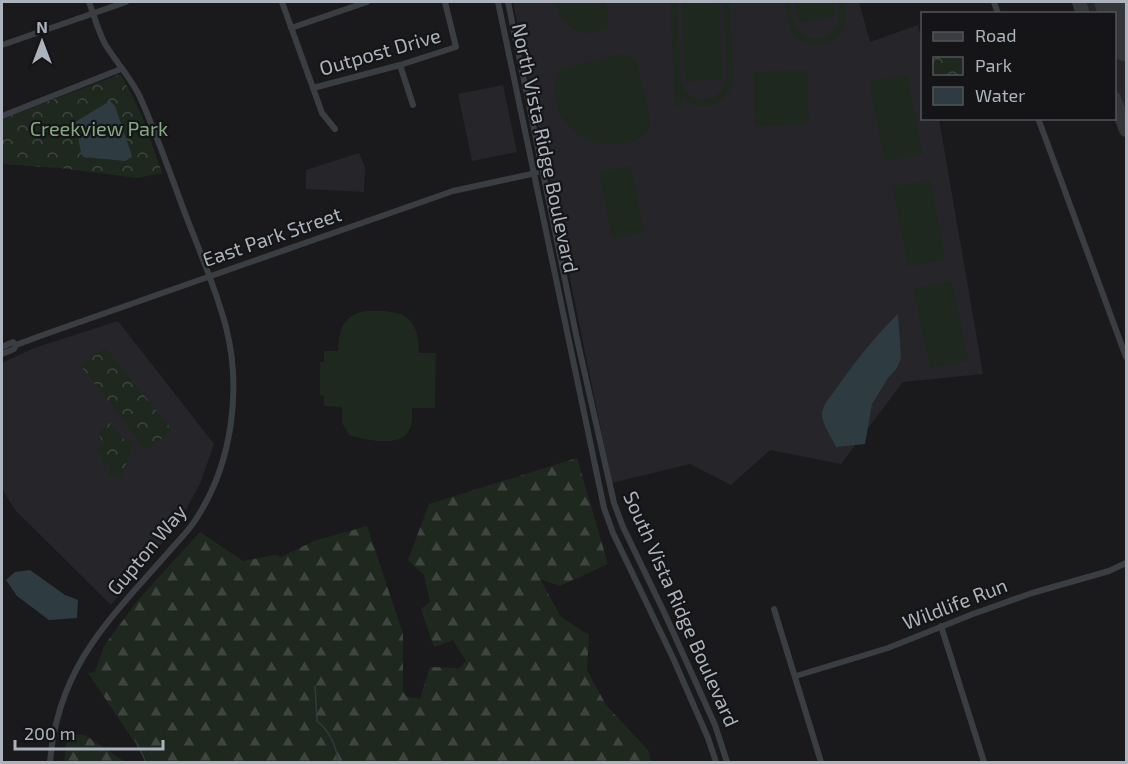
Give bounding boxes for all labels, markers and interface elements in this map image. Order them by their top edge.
north arrow [12,12,72,72]
legend [921,12,1116,120]
text: N [36,17,48,36]
street label: North Vista Ridge Boulevard [508,21,584,275]
street label: Outpost Drive [316,22,443,80]
text: Road [975,24,1016,46]
text: Park [975,54,1012,76]
text: Water [975,84,1025,106]
park label: Creekview Park [30,116,168,140]
street label: East Park Street [199,201,345,271]
street label: South Vista Ridge Boulevard [619,487,745,730]
street label: Gupton Way [101,499,191,599]
street label: Wildlife Run [899,572,1010,634]
scale bar [15,713,164,751]
text: 200 m [24,722,76,744]

